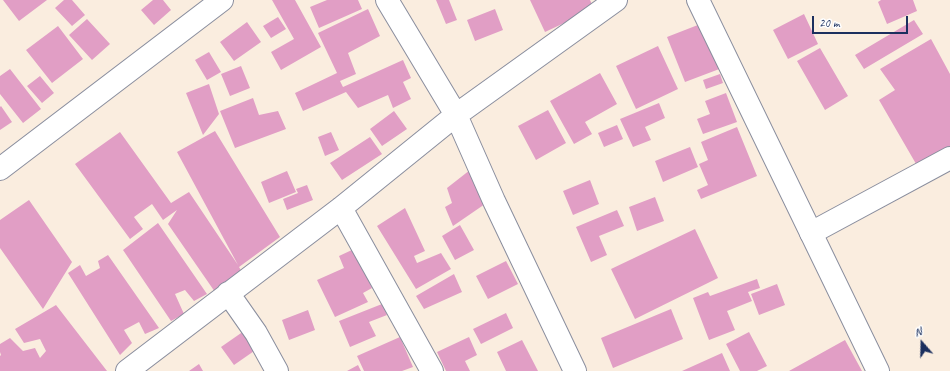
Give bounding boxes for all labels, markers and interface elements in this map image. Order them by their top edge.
scale bar [814,8,910,34]
text: 20 m [819,15,839,31]
north arrow [902,323,942,363]
text: N [912,324,923,339]

